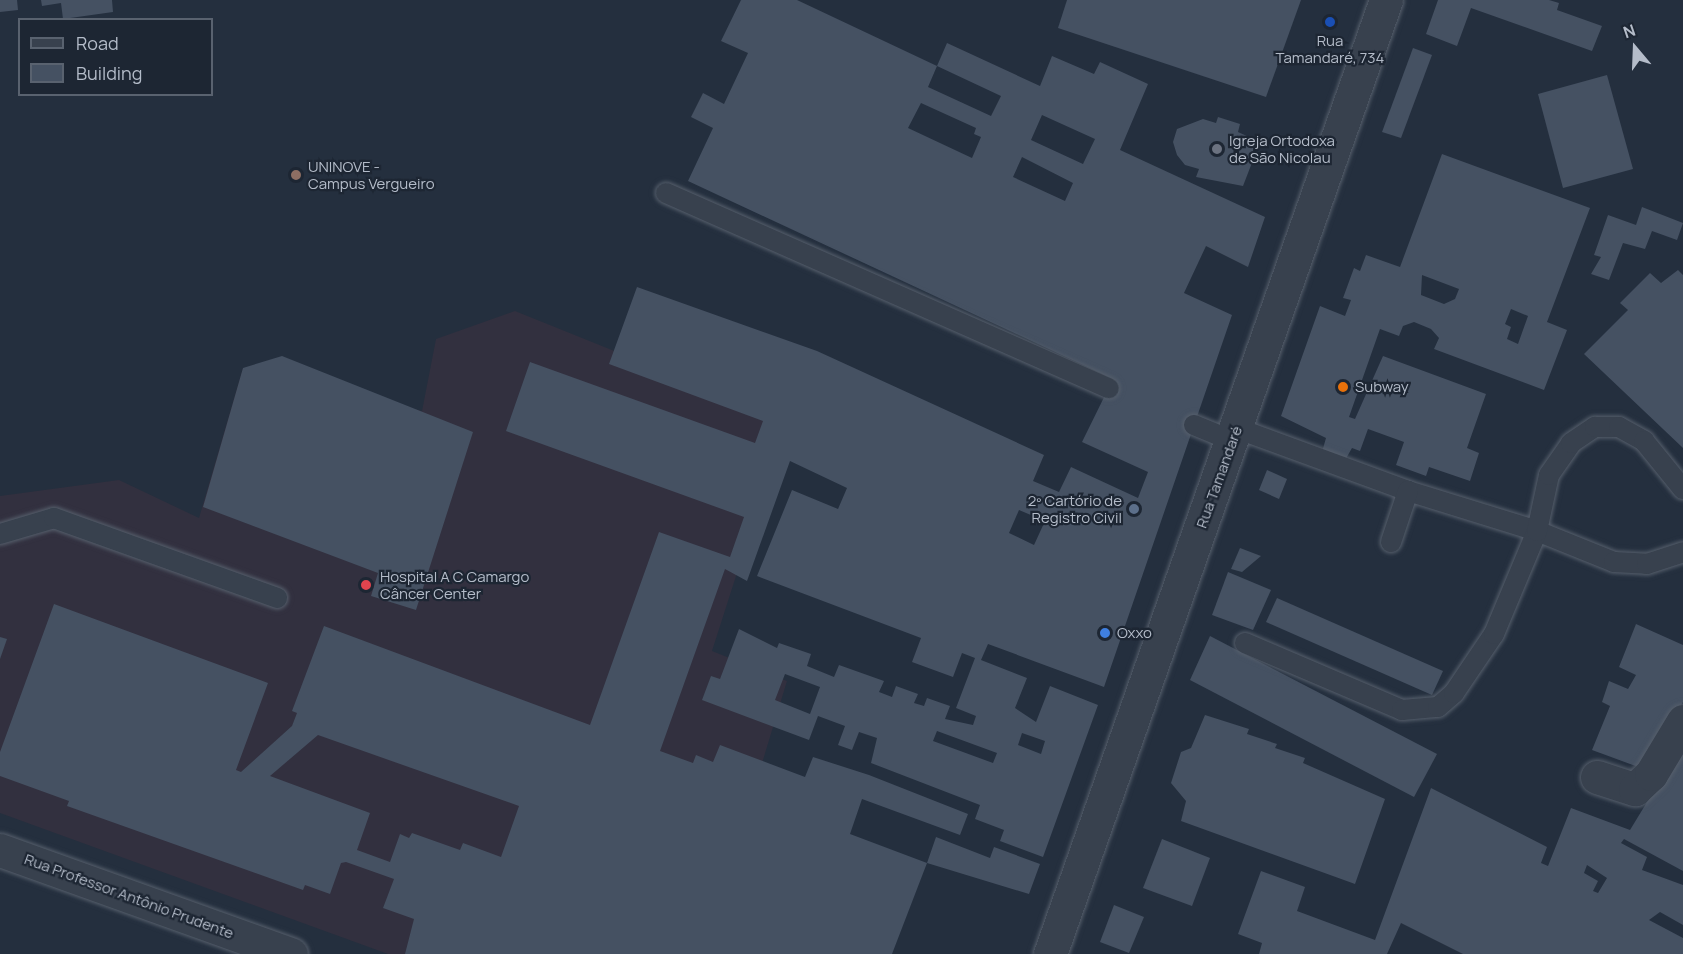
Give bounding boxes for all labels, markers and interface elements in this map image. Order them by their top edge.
marker: Rua Tamandaré, 734 [1323,15,1337,29]
legend [18,18,213,96]
north arrow [1605,18,1665,78]
text: N [1620,19,1638,43]
text: Road [76,31,119,55]
place label: Rua Tamandaré, 734 [1276,31,1384,66]
text: Building [76,61,142,85]
place label: Igreja Ortodoxa de São Nicolau [1229,131,1335,166]
marker: Igreja Ortodoxa de São Nicolau [1210,142,1224,156]
place label: UNINOVE - Campus Vergueiro [308,157,435,192]
marker: UNINOVE - Campus Vergueiro [289,168,303,182]
place label: Subway [1355,378,1409,396]
marker: Subway [1336,380,1350,394]
street label: Rua Tamandaré [1192,424,1246,530]
place label: 2º Cartório de Registro Civil [1028,491,1122,526]
marker: 2º Cartório de Registro Civil [1127,502,1141,516]
place label: Hospital A C Camargo Câncer Center [380,567,529,602]
marker: Hospital A C Camargo Câncer Center [357,576,375,594]
place label: Oxxo [1117,624,1152,642]
marker: Oxxo [1098,626,1112,640]
street label: Rua Professor Antônio Prudente [22,850,236,942]

